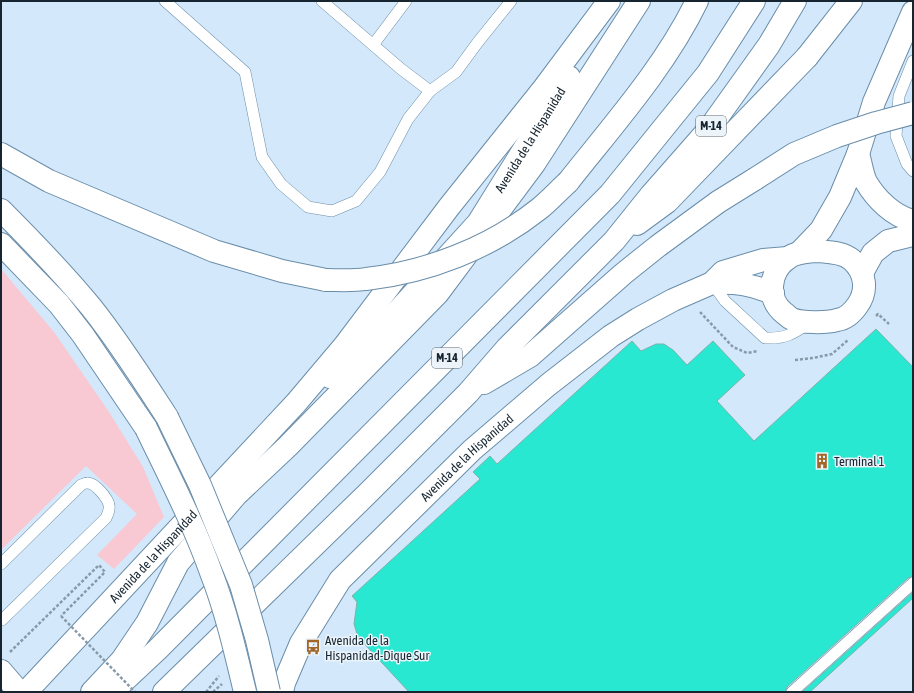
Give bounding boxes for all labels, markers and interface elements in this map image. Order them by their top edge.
street label: Avenida de la Hispanidad [491,85,568,195]
road number: M-14 [696,116,726,136]
road number: M-14 [432,348,462,368]
street label: Avenida de la Hispanidad [417,411,516,504]
building icon: Terminal 1 [813,452,831,470]
place label: Terminal 1 [834,454,885,469]
street label: Avenida de la Hispanidad [106,507,200,605]
place label: Avenida de la Hispanidad-Dique Sur [325,633,429,663]
bus stop icon: Avenida de la Hispanidad-Dique Sur [304,638,322,656]

